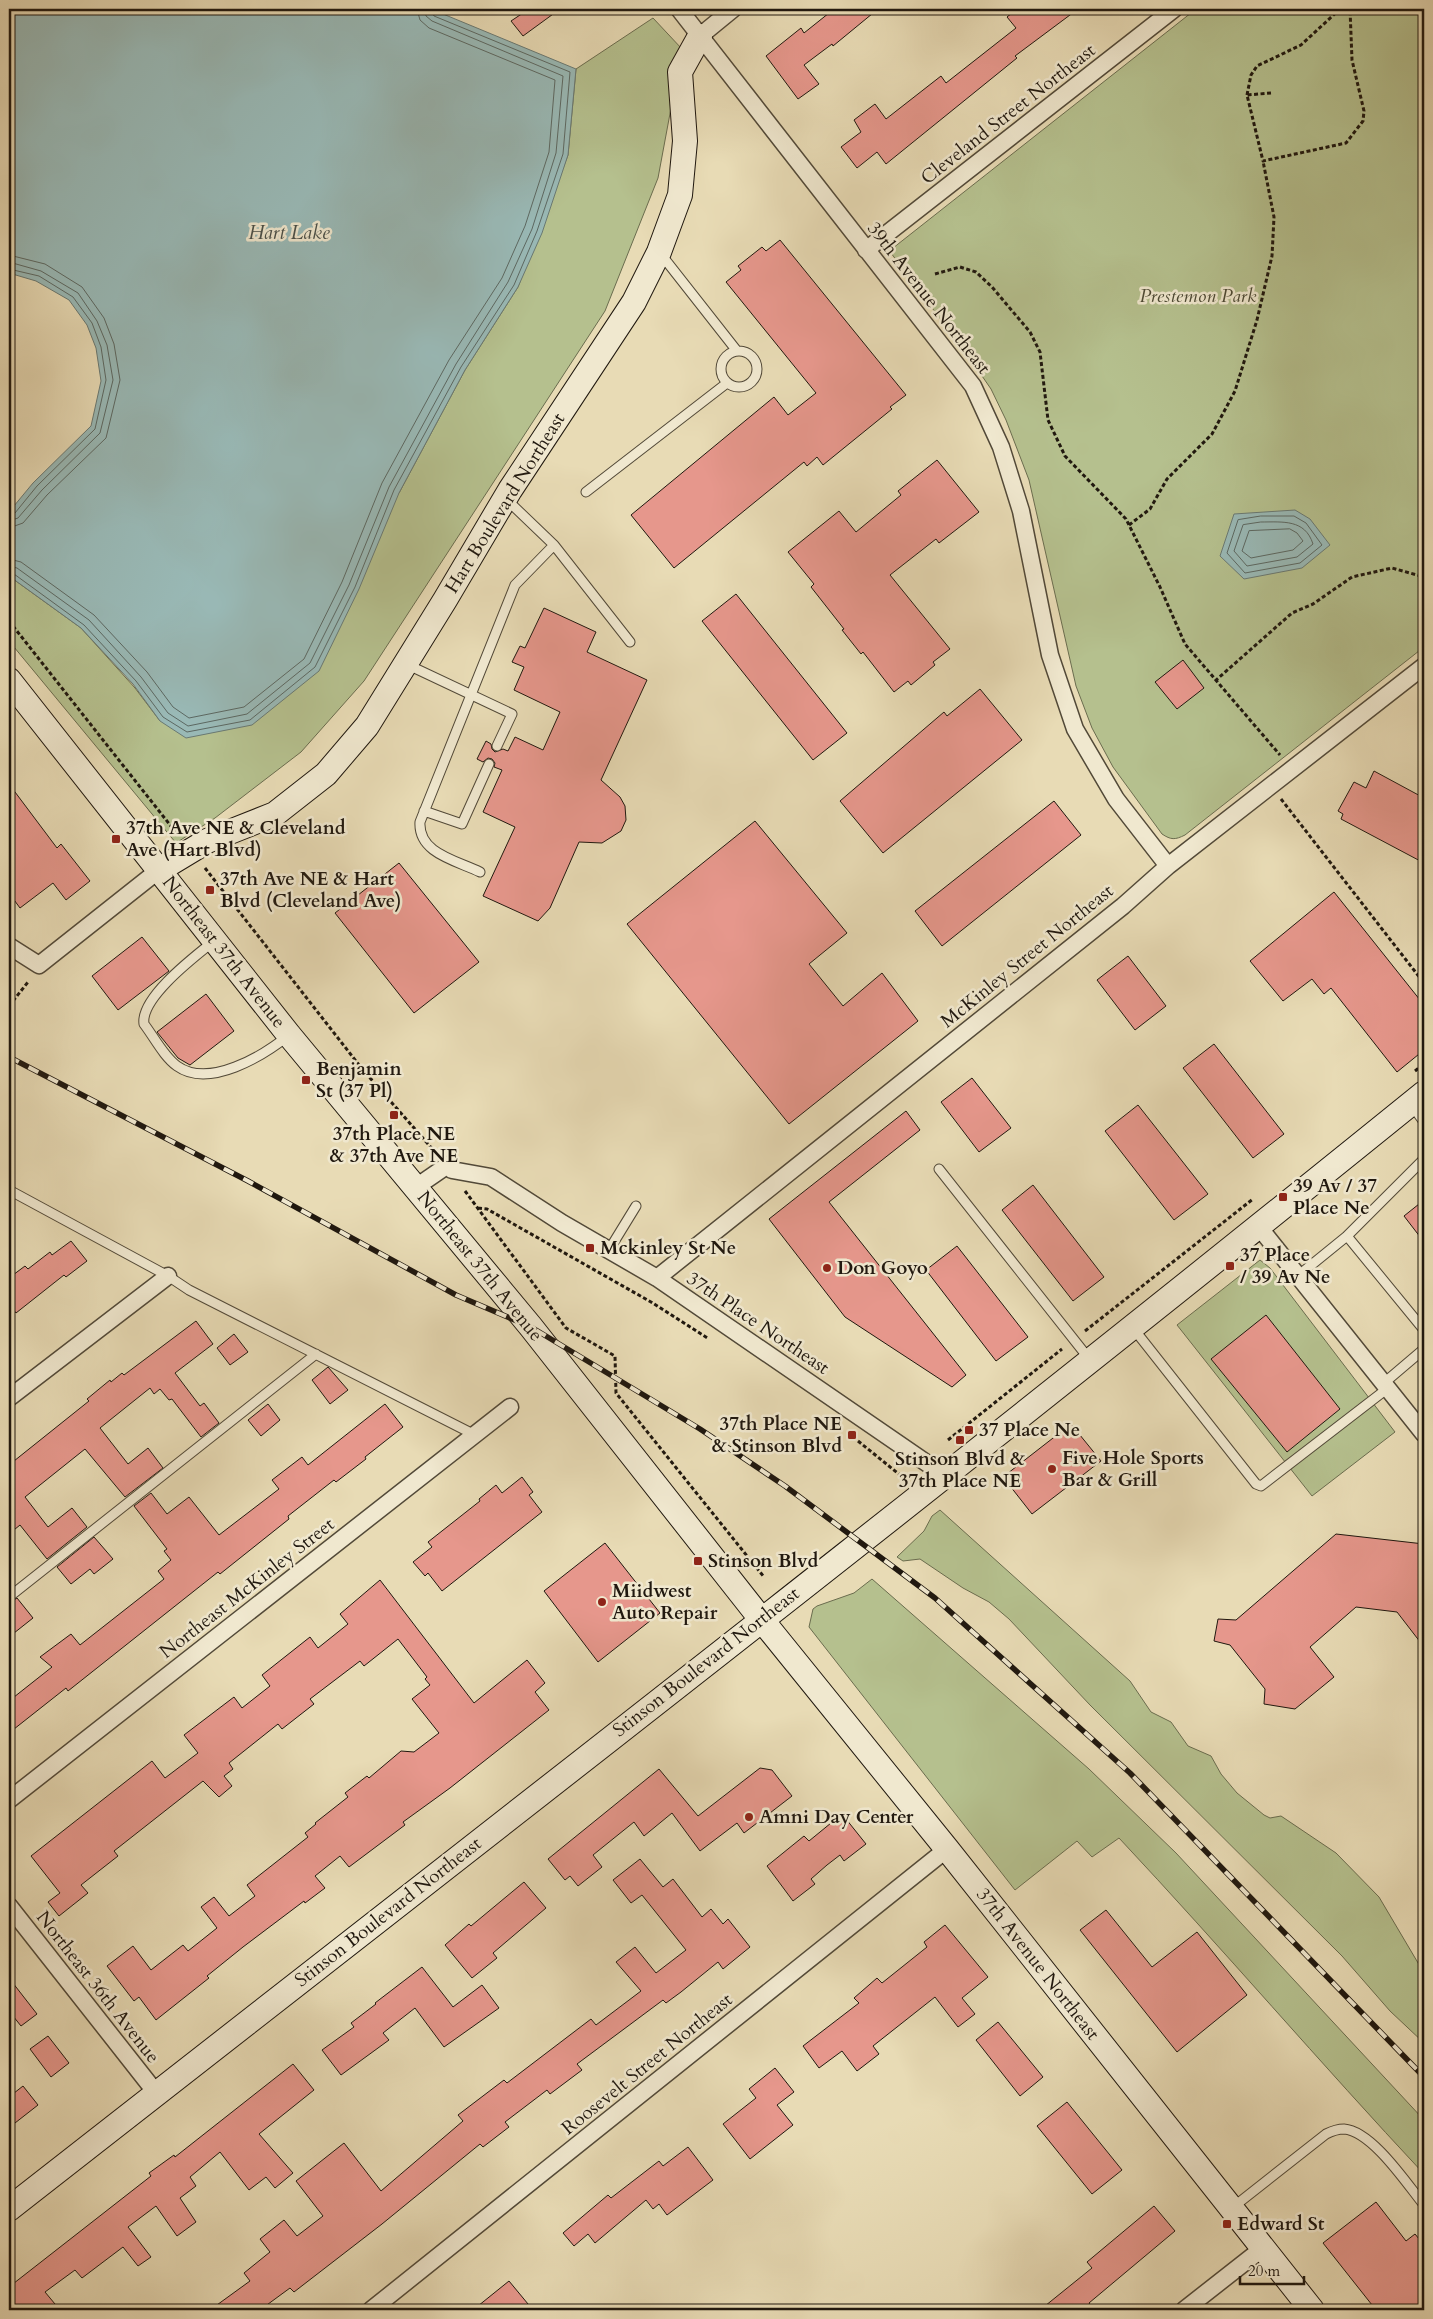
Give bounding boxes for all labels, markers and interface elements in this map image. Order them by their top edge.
street label: Cleveland Street Northeast [915,38,1101,190]
street label: 39th Avenue Northeast [861,216,997,380]
water label: Hart Lake [248,219,330,246]
park label: Prestemon Park [1140,283,1257,309]
street label: Hart Boulevard Northeast [439,408,571,598]
place label: 37th Ave NE & Cleveland Ave (Hart Blvd) [126,815,346,863]
marker: 37th Ave NE & Cleveland Ave (Hart Blvd) [110,833,122,845]
place label: 37th Ave NE & Hart Blvd (Cleveland Ave) [220,866,402,914]
street label: Northeast 37th Avenue [156,870,292,1034]
street label: McKinley Street Northeast [935,878,1119,1034]
marker: 37th Ave NE & Hart Blvd (Cleveland Ave) [204,884,216,896]
place label: Benjamin St (37 Pl) [316,1056,402,1104]
marker: Benjamin St (37 Pl) [300,1074,312,1086]
marker: 37th Place NE & 37th Ave NE [388,1109,400,1121]
place label: 37th Place NE & 37th Ave NE [330,1121,458,1169]
place label: 39 Av / 37 Place Ne [1293,1173,1377,1221]
street label: Northeast 37th Avenue [411,1185,549,1347]
marker: 39 Av / 37 Place Ne [1277,1191,1289,1203]
place label: Mckinley St Ne [600,1235,736,1261]
marker: Mckinley St Ne [584,1242,596,1254]
place label: 37 Place / 39 Av Ne [1240,1242,1330,1290]
place label: Don Goyo [837,1255,928,1281]
marker: 37 Place / 39 Av Ne [1224,1260,1236,1272]
marker: Don Goyo [821,1262,833,1274]
street label: 37th Place Northeast [682,1266,834,1380]
place label: 37th Place NE & Stinson Blvd [712,1411,842,1459]
place label: 37 Place Ne [979,1417,1080,1443]
marker: 37 Place Ne [963,1424,975,1436]
marker: 37th Place NE & Stinson Blvd [846,1429,858,1441]
marker: Stinson Blvd & 37th Place NE [954,1434,966,1446]
place label: Five Hole Sports Bar & Grill [1062,1445,1204,1493]
place label: Stinson Blvd & 37th Place NE [895,1446,1025,1494]
marker: Five Hole Sports Bar & Grill [1046,1463,1058,1475]
street label: Northeast McKinley Street [154,1511,340,1665]
place label: Stinson Blvd [708,1548,818,1574]
marker: Stinson Blvd [692,1555,704,1567]
place label: Miidwest Auto Repair [612,1578,718,1626]
street label: Stinson Boulevard Northeast [607,1581,805,1743]
marker: Miidwest Auto Repair [596,1596,608,1608]
place label: Amni Day Center [759,1804,914,1830]
marker: Amni Day Center [743,1811,755,1823]
street label: Stinson Boulevard Northeast [289,1831,487,1993]
street label: 37th Avenue Northeast [970,1882,1106,2046]
street label: Northeast 36th Avenue [30,1905,166,2069]
street label: Roosevelt Street Northeast [556,1987,738,2141]
place label: Edward St [1237,2211,1325,2237]
marker: Edward St [1221,2218,1233,2230]
scale bar [1240,2254,1304,2286]
text: 20 m [1248,2261,1280,2281]

